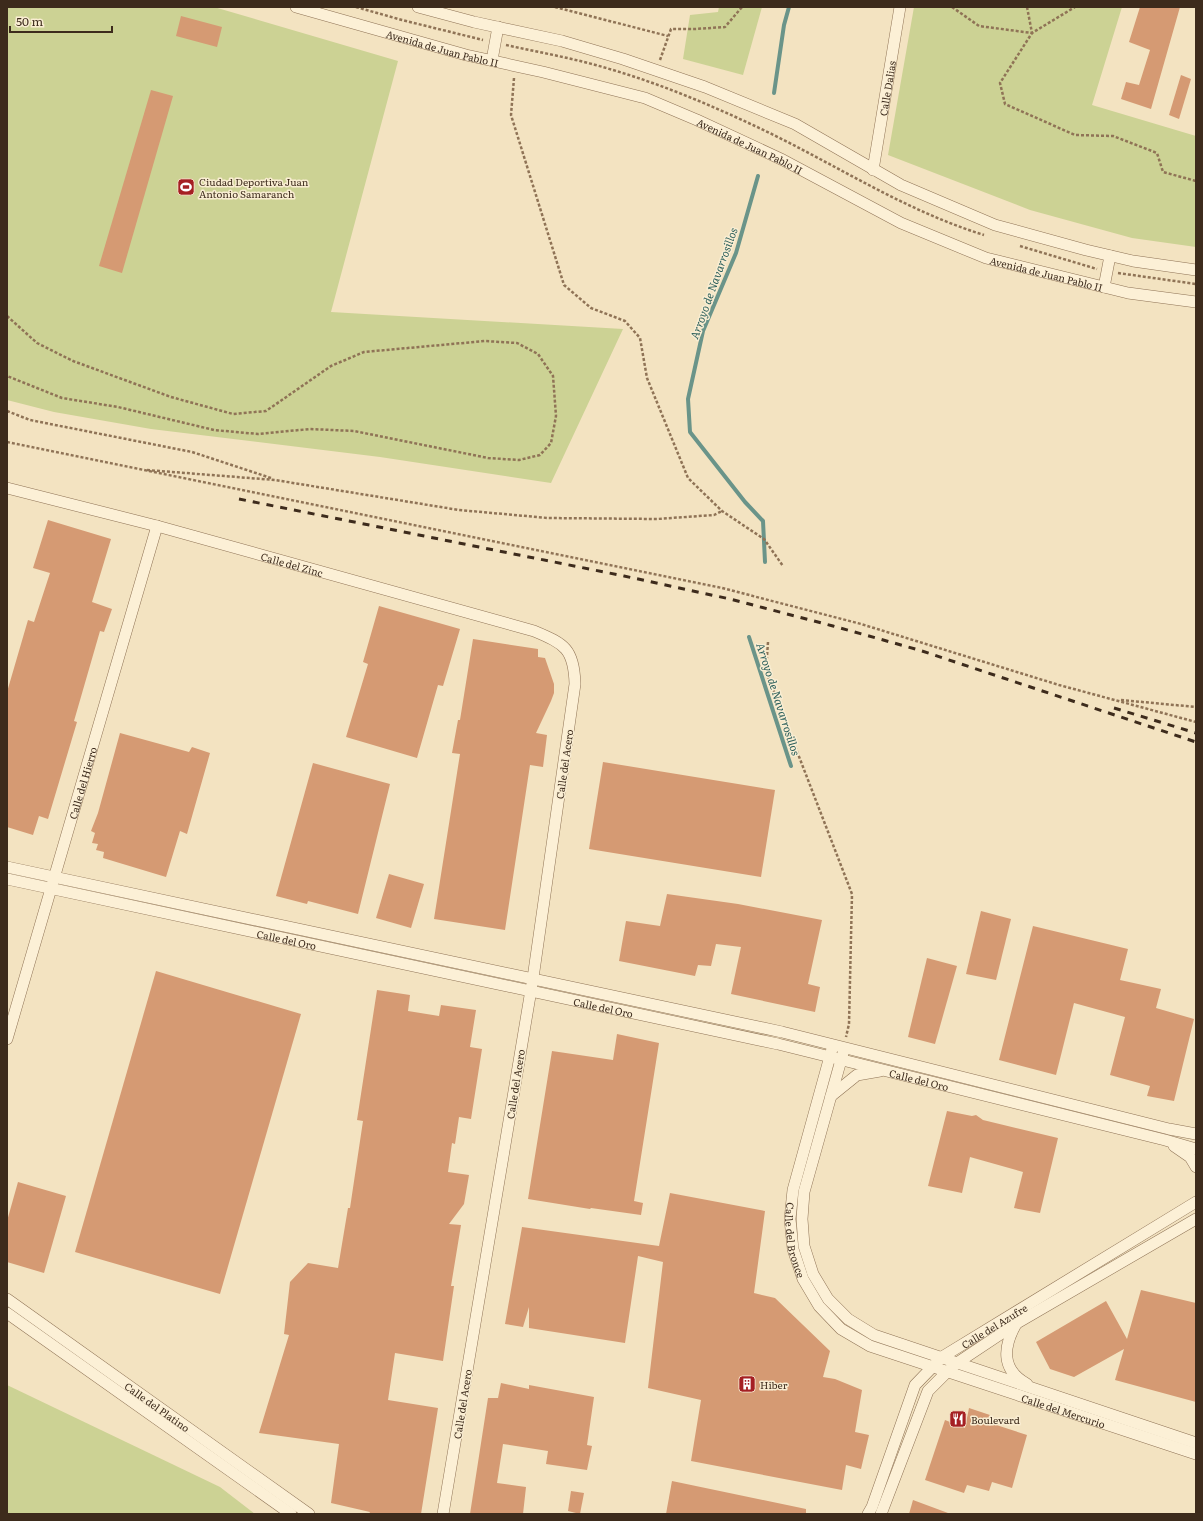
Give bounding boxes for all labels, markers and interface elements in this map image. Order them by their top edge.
scale bar [10,8,112,34]
text: 50 m [16,12,43,30]
street label: Avenida de Juan Pablo II [385,25,500,69]
street label: Calle Dalias [875,59,899,117]
street label: Avenida de Juan Pablo II [695,114,806,177]
place label: Ciudad Deportiva Juan Antonio Samaranch [199,174,309,201]
sports icon: Ciudad Deportiva Juan Antonio Samaranch [176,177,196,197]
water label: Arroyo de Navarrosillos [685,225,741,341]
street label: Avenida de Juan Pablo II [988,252,1104,294]
street label: Calle del Zinc [259,548,325,579]
water label: Arroyo de Navarrosillos [753,641,805,758]
street label: Calle del Acero [552,728,576,800]
street label: Calle del Hierro [64,745,100,821]
street label: Calle del Oro [255,925,318,953]
street label: Calle del Oro [572,993,635,1020]
street label: Calle del Acero [502,1048,528,1120]
street label: Calle del Oro [888,1064,951,1094]
street label: Calle del Bronce [782,1202,809,1279]
street label: Calle del Azufre [958,1299,1030,1351]
street label: Calle del Acero [449,1368,475,1440]
building icon: Hiber [737,1374,757,1394]
place label: Hiber [760,1377,788,1392]
street label: Calle del Platino [122,1378,193,1435]
street label: Calle del Mercurio [1020,1389,1108,1431]
restaurant icon: Boulevard [948,1409,968,1429]
place label: Boulevard [971,1412,1020,1427]

